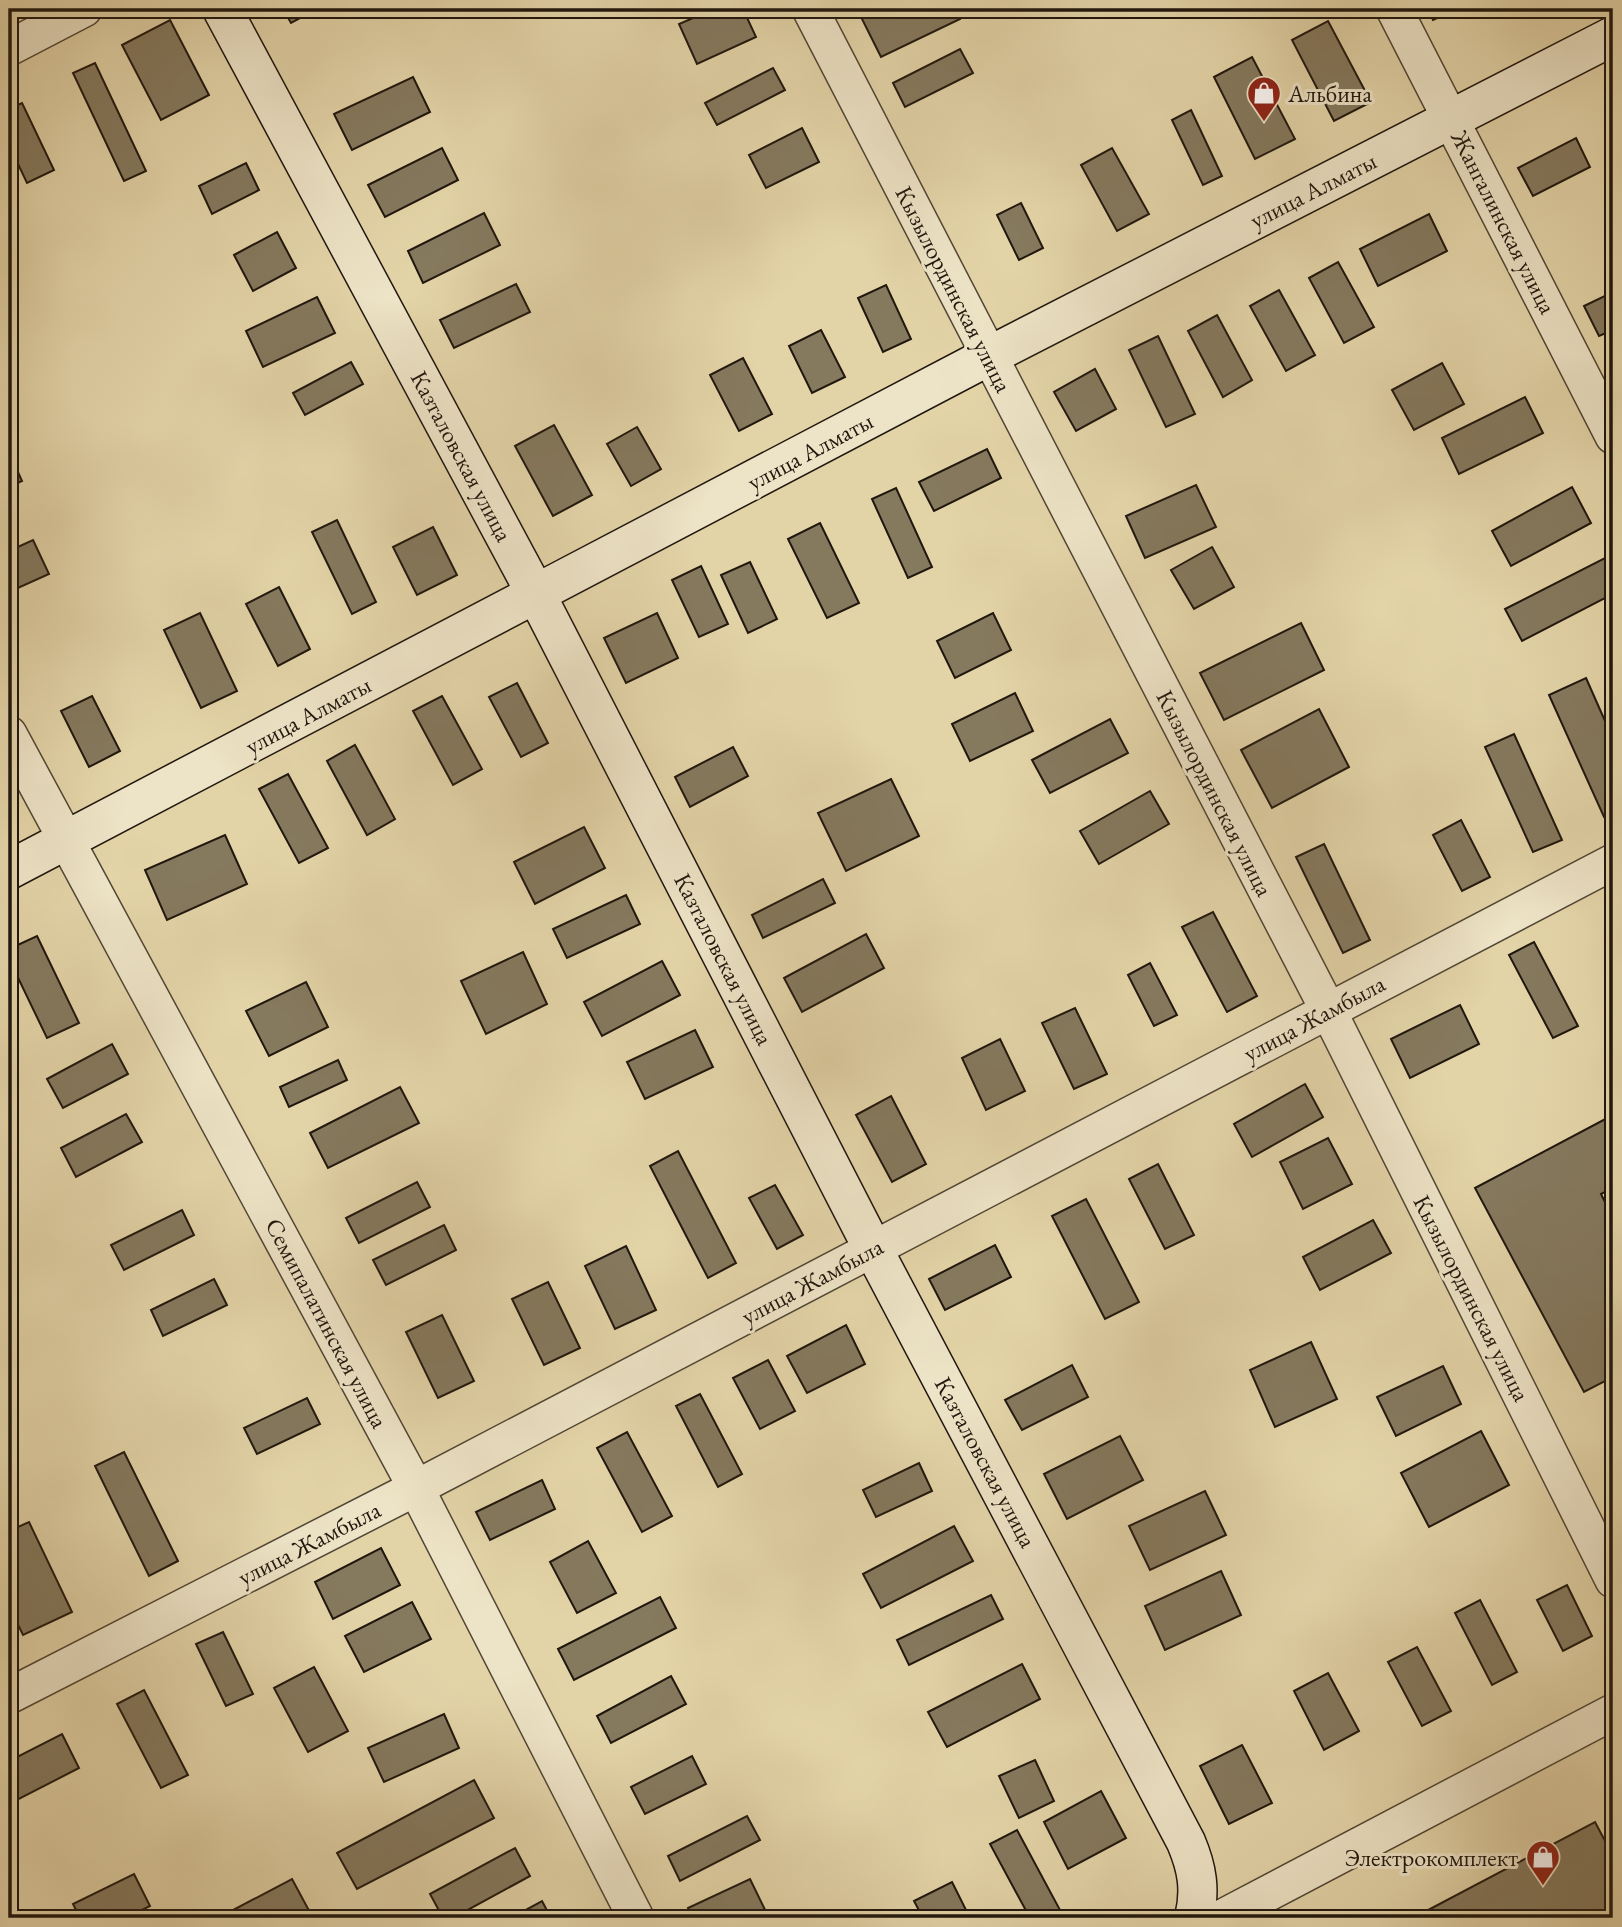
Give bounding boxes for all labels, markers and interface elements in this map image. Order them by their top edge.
shop icon: Альбина [1245,74,1283,123]
place label: Альбина [1287,78,1372,109]
street label: Жангалинская улица [1444,124,1564,319]
street label: улица Алматы [1244,145,1382,235]
street label: Кызылординская улица [889,181,1020,398]
street label: Казталовская улица [404,365,520,547]
street label: улица Алматы [742,405,879,497]
street label: улица Алматы [240,669,377,761]
street label: Кызылординская улица [1150,685,1281,902]
street label: Казталовская улица [667,868,781,1051]
street label: улица Жамбыла [1238,967,1391,1068]
street label: Кызылординская улица [1407,1190,1538,1407]
street label: Семипалатинская улица [258,1213,396,1434]
street label: улица Жамбыла [736,1230,889,1331]
street label: Казталовская улица [928,1371,1044,1553]
street label: улица Жамбыла [232,1494,386,1592]
shop icon: Электрокомплект [1524,1838,1562,1887]
place label: Электрокомплект [1345,1842,1518,1873]

